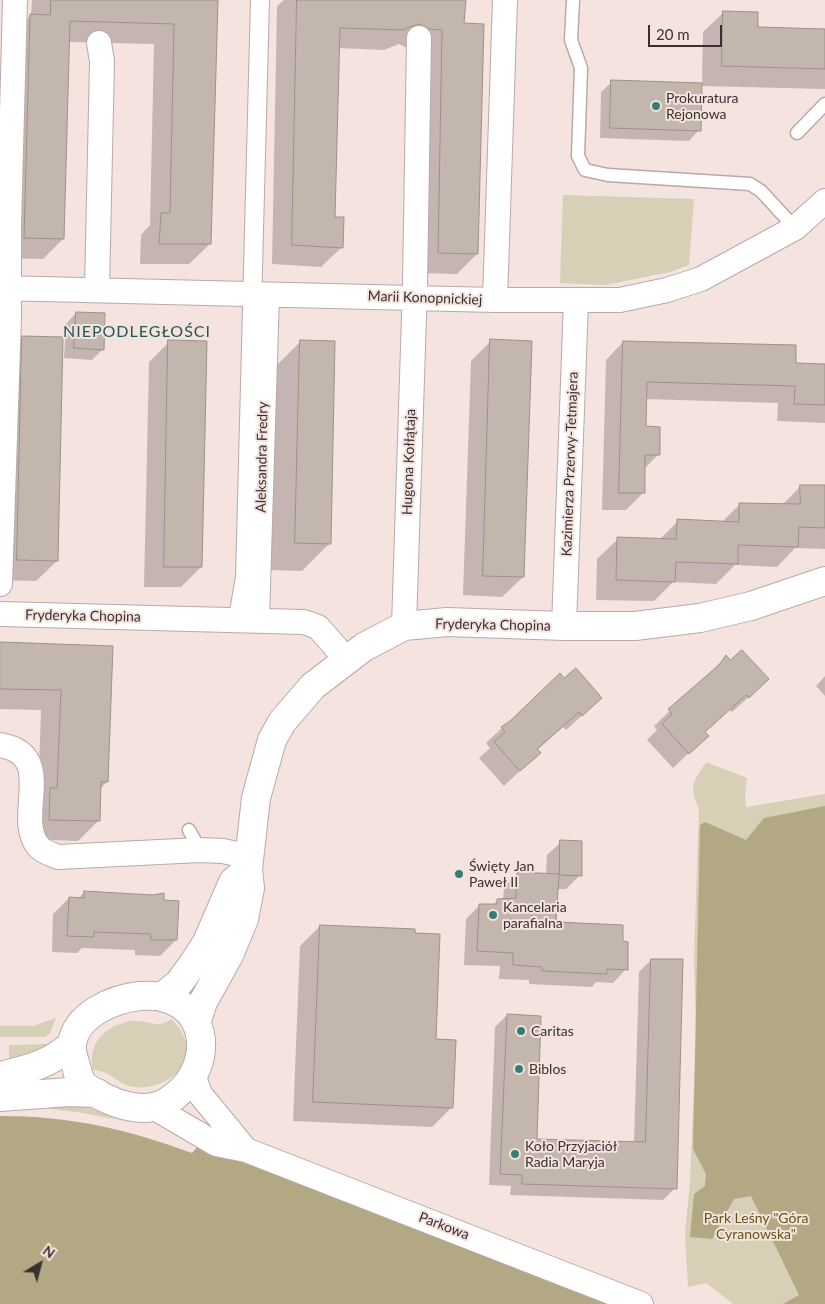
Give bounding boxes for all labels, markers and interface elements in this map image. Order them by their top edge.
scale bar [650,15,724,47]
text: 20 m [656,25,690,43]
place label: Prokuratura Rejonowa [666,90,739,122]
marker: Prokuratura Rejonowa [650,100,662,112]
street label: Marii Konopnickiej [367,288,483,308]
district label: NIEPODLEGŁOŚCI [61,322,213,342]
street label: Kazimierza Przerwy-Tetmajera [558,371,582,557]
street label: Aleksandra Fredry [253,401,271,513]
street label: Hugona Kołłątaja [399,409,419,515]
street label: Fryderyka Chopina [25,607,141,625]
street label: Fryderyka Chopina [435,616,551,634]
place label: Święty Jan Paweł II [469,858,534,890]
marker: Święty Jan Paweł II [453,868,465,880]
place label: Kancelaria parafialna [503,899,567,932]
marker: Kancelaria parafialna [487,909,499,921]
place label: Caritas [531,1023,574,1039]
marker: Caritas [515,1025,527,1037]
place label: Biblos [529,1061,566,1077]
marker: Biblos [513,1063,525,1075]
place label: Koło Przyjaciół Radia Maryja [525,1138,617,1170]
marker: Koło Przyjaciół Radia Maryja [509,1148,521,1160]
street label: Parkowa [416,1209,472,1243]
park label: Park Leśny "Góra Cyranowska" [704,1210,808,1242]
north arrow [15,1239,65,1289]
text: N [40,1242,59,1262]

